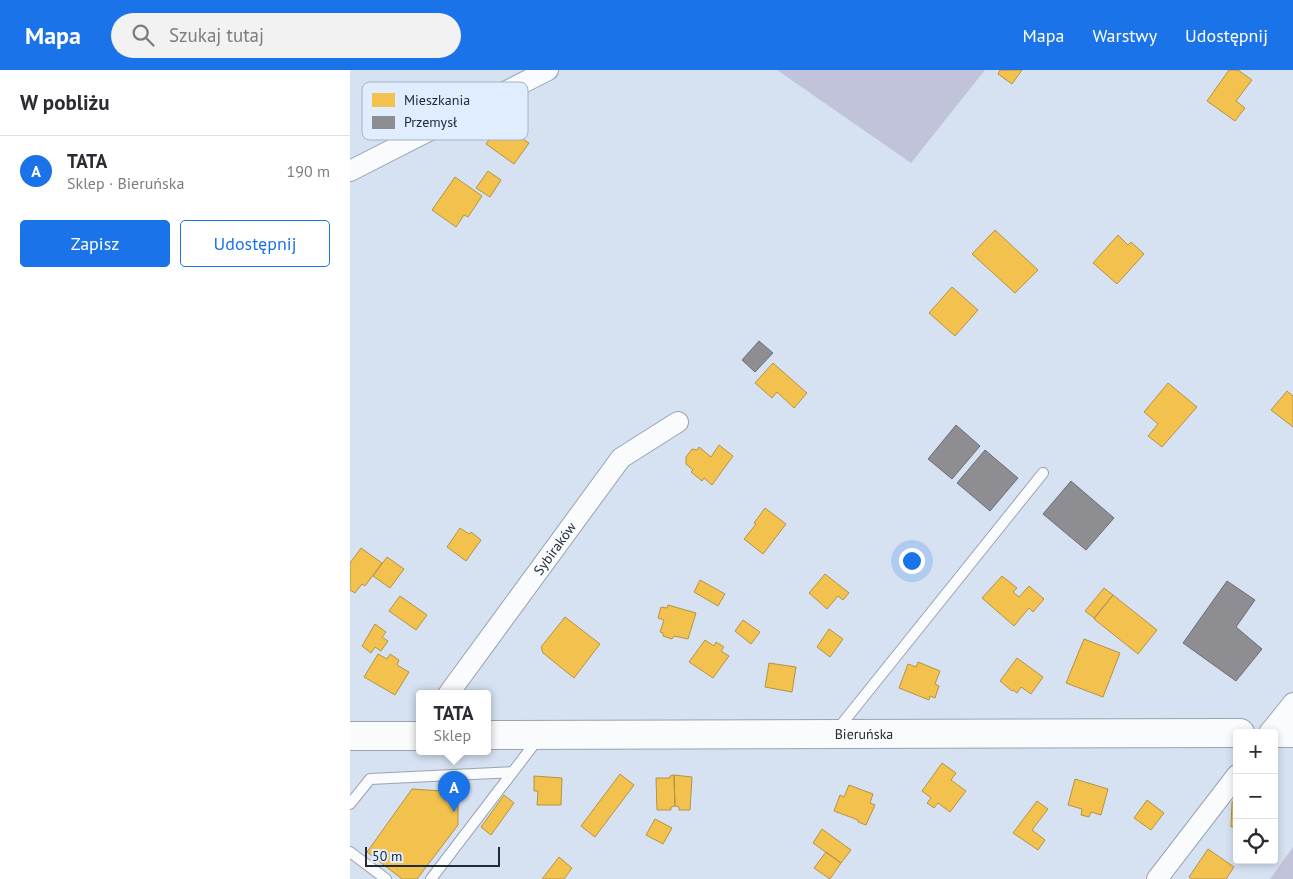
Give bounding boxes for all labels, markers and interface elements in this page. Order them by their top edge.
search box [111,13,461,58]
text: Mapa [25,20,81,51]
icon: search [129,21,157,49]
text: Szukaj tutaj [169,23,264,47]
text: Mapa [1023,24,1064,47]
text: Warstwy [1092,24,1157,47]
text: Udostępnij [1185,24,1268,47]
legend [362,82,528,140]
text: W pobliżu [20,89,109,116]
text: Mieszkania [404,91,470,109]
text: Przemysł [404,113,457,131]
text: TATA [67,149,107,173]
text: A [31,161,41,181]
text: 190 m [287,161,330,181]
text: Sklep · Bieruńska [67,173,184,193]
button: Zapisz [20,220,170,267]
button: Udostępnij [180,220,330,267]
street label: Sybiraków [529,518,580,579]
your location [899,548,925,574]
popup [416,690,491,755]
text: TATA [433,701,474,725]
text: Sklep [433,725,471,745]
street label: Bieruńska [835,725,893,743]
map controls [1233,729,1278,864]
button: + [1233,729,1278,774]
pin: A [438,771,470,812]
button: − [1233,774,1278,819]
button: locate [1233,819,1278,864]
scale bar [365,844,500,867]
text: 50 m [372,847,402,865]

